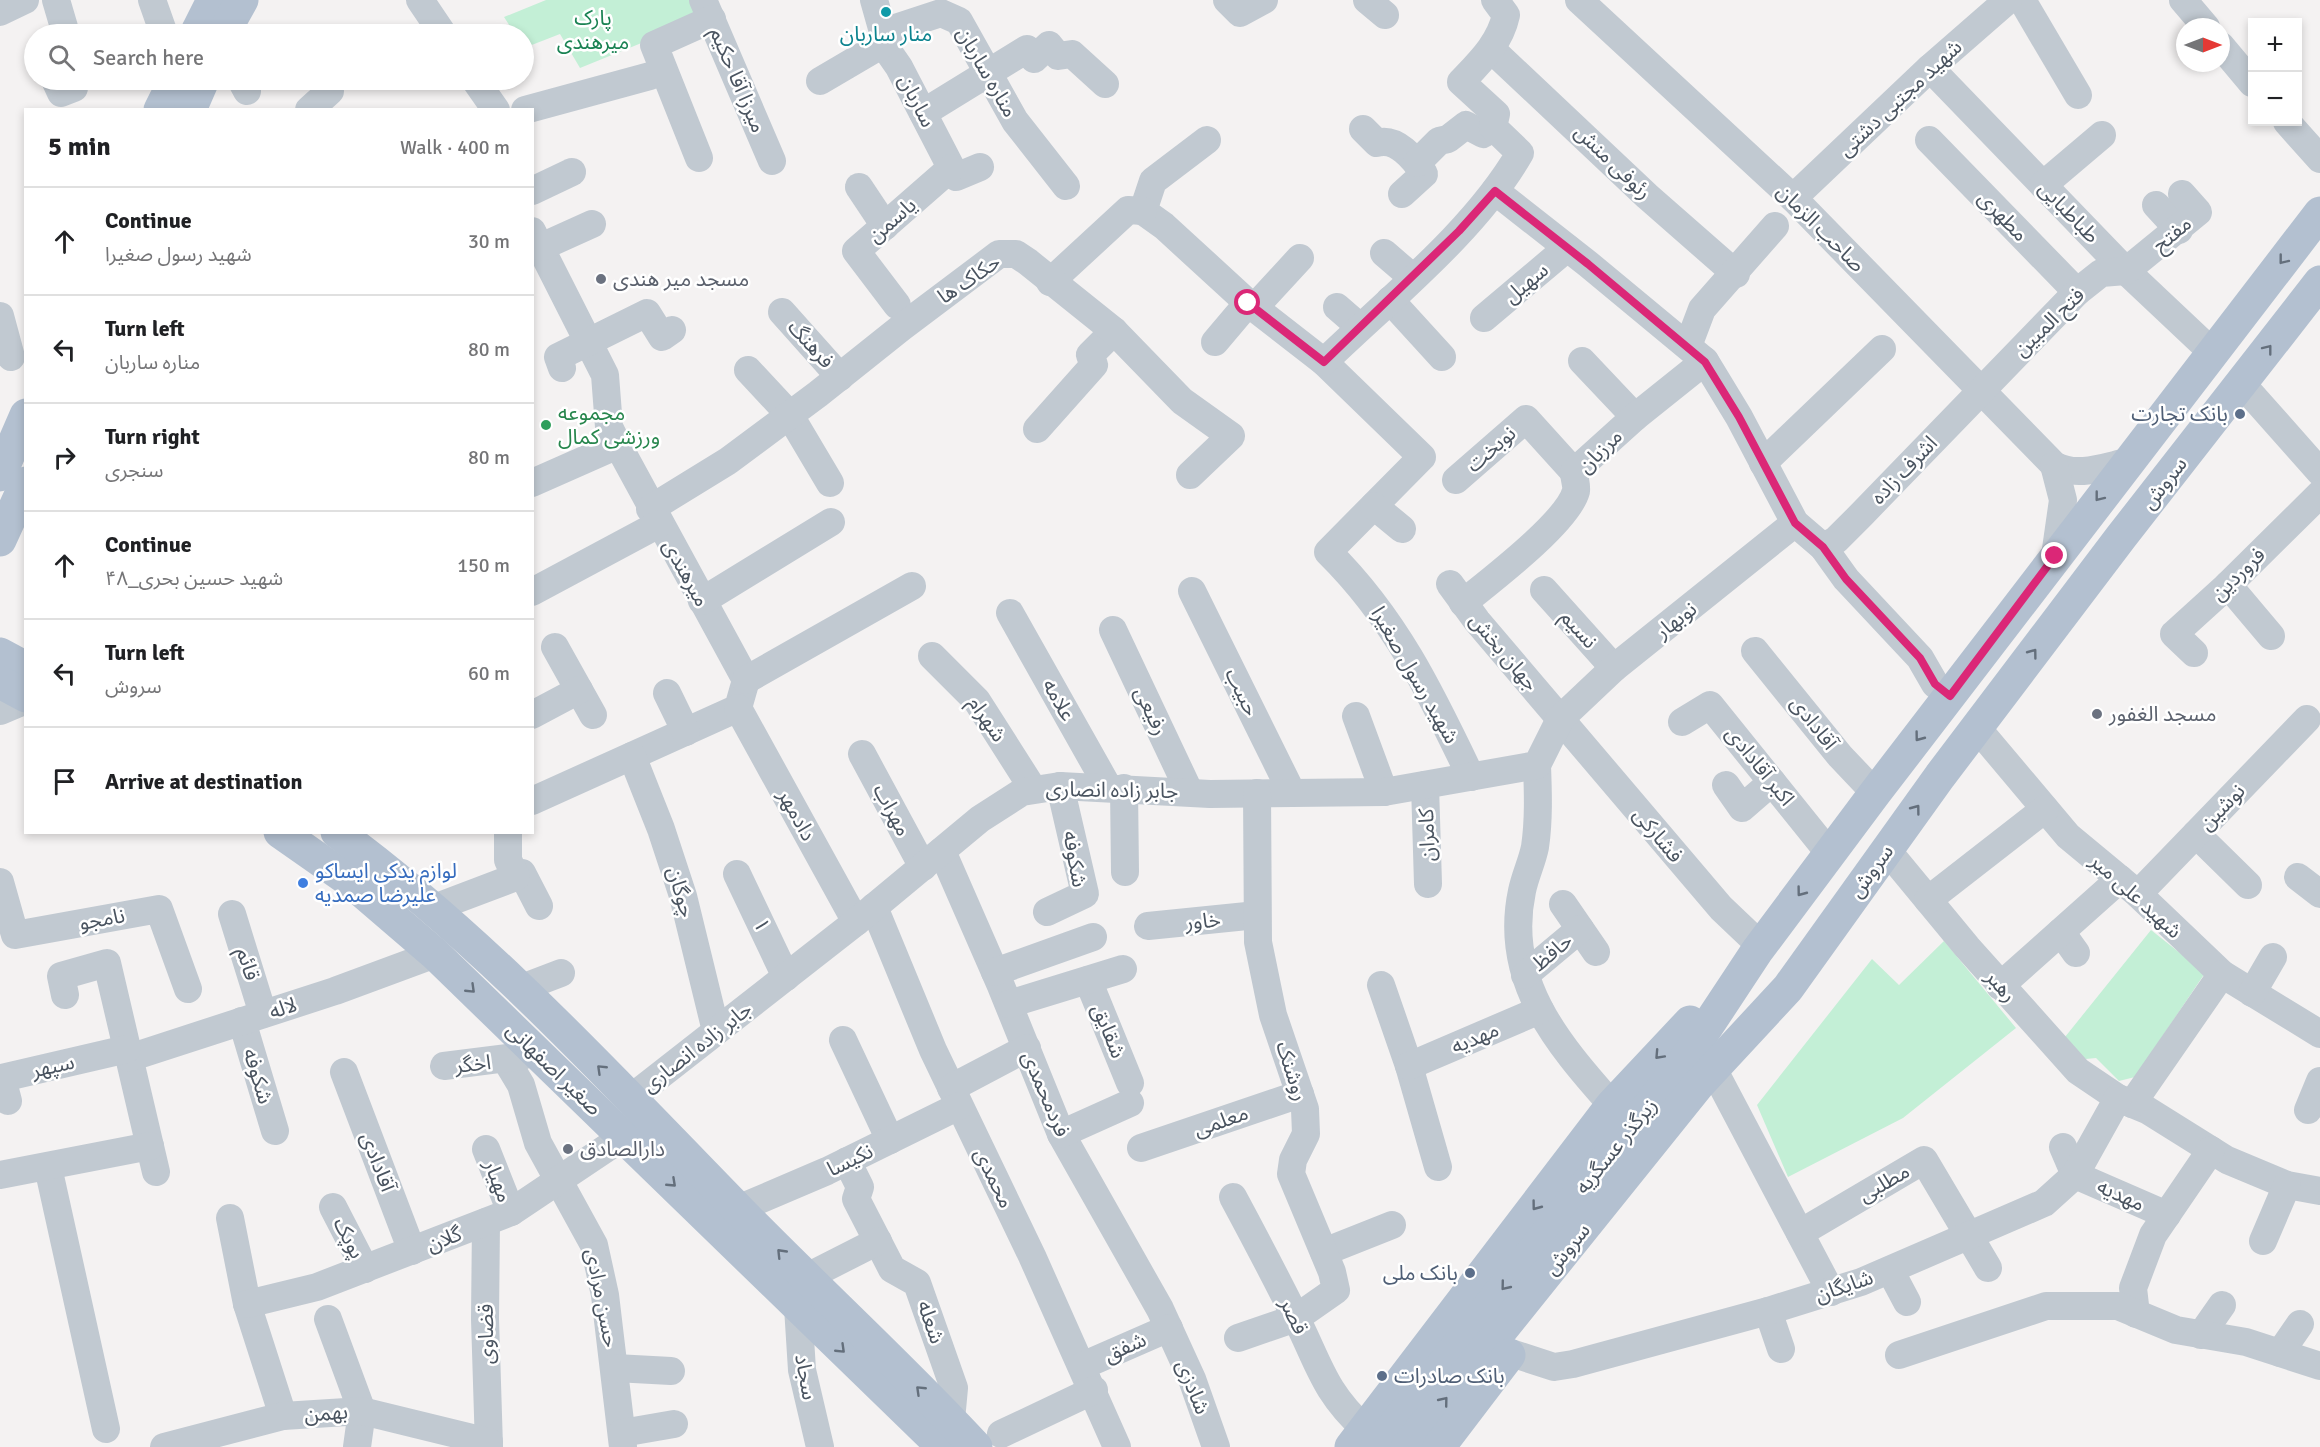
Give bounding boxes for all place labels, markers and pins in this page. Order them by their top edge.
marker: منار ساربان [879,5,893,19]
place label: منار ساربان [840,21,932,47]
place label: مسجد میر هندی [613,266,749,292]
marker: مسجد میر هندی [594,272,608,286]
place label: مجموعه ورزشی کمال [558,400,660,450]
place label: بانک تجارت [2131,401,2228,427]
marker: بانک تجارت [2233,407,2247,421]
marker: مجموعه ورزشی کمال [539,418,553,432]
place label: مسجد الغفور [2108,701,2216,727]
marker: مسجد الغفور [2090,707,2104,721]
place label: لوازم یدکی ایساکو علیرضا صمدیه [315,858,457,908]
marker: لوازم یدکی ایساکو علیرضا صمدیه [296,876,310,890]
place label: دارالصادق [580,1136,665,1162]
marker: دارالصادق [561,1142,575,1156]
place label: بانک ملی [1383,1260,1458,1286]
marker: بانک ملی [1463,1266,1477,1280]
place label: بانک صادرات [1394,1363,1505,1389]
marker: بانک صادرات [1375,1369,1389,1383]

